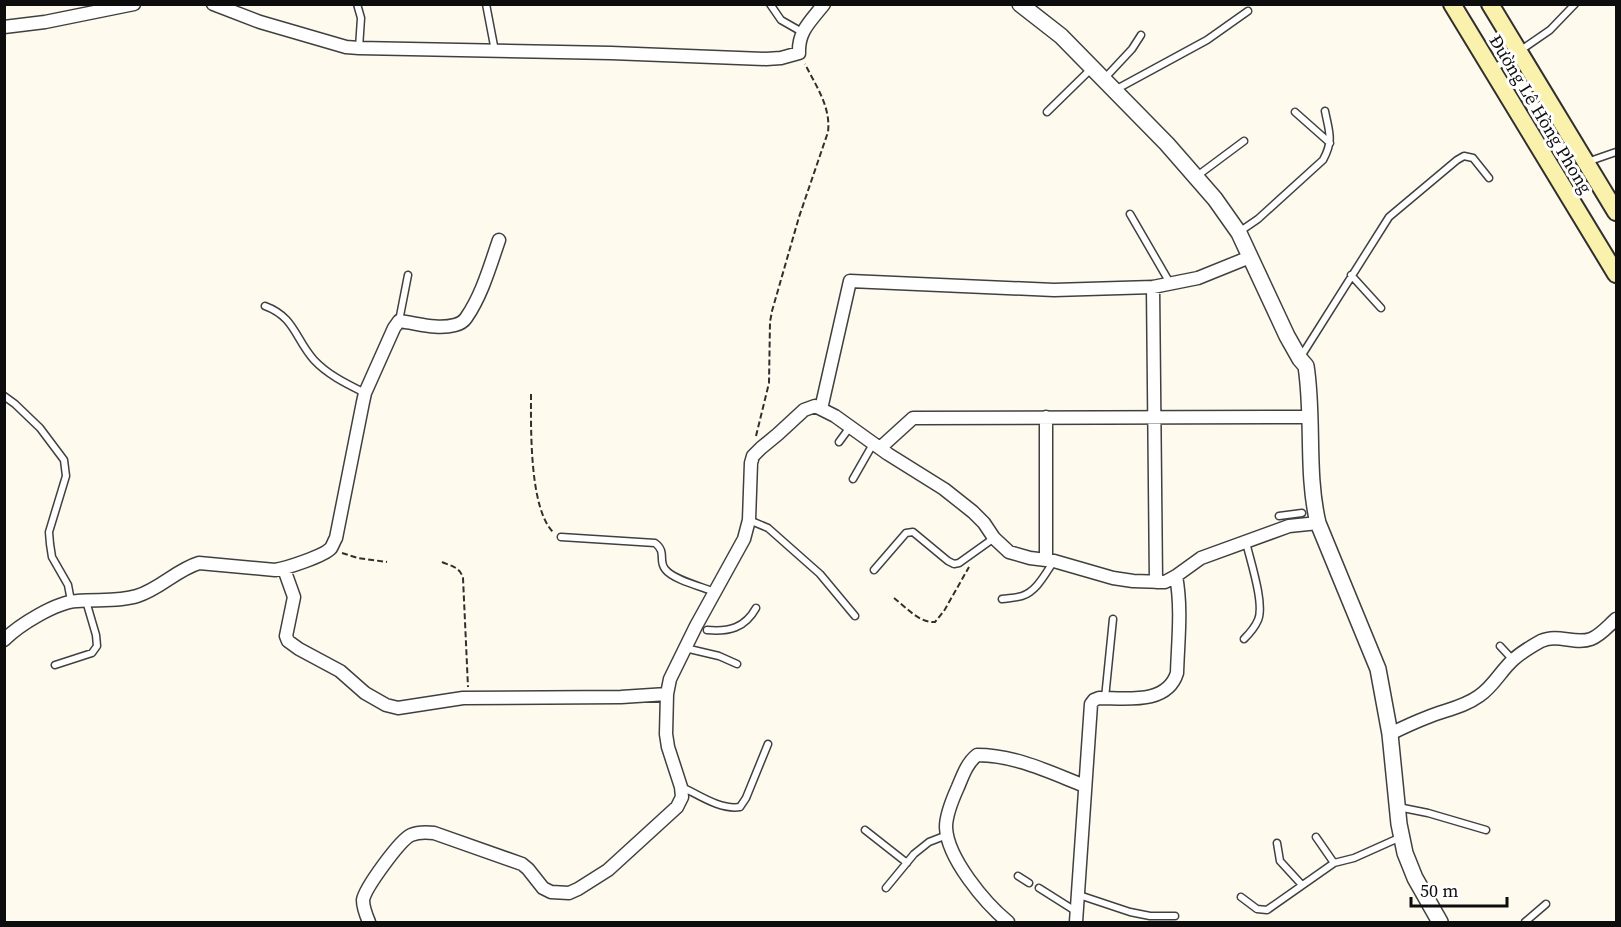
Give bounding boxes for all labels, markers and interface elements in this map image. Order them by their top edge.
street label: Đường Lê Hồng Phong [1484,30,1598,198]
scale bar [1411,870,1507,908]
text: 50 m [1420,878,1458,903]

